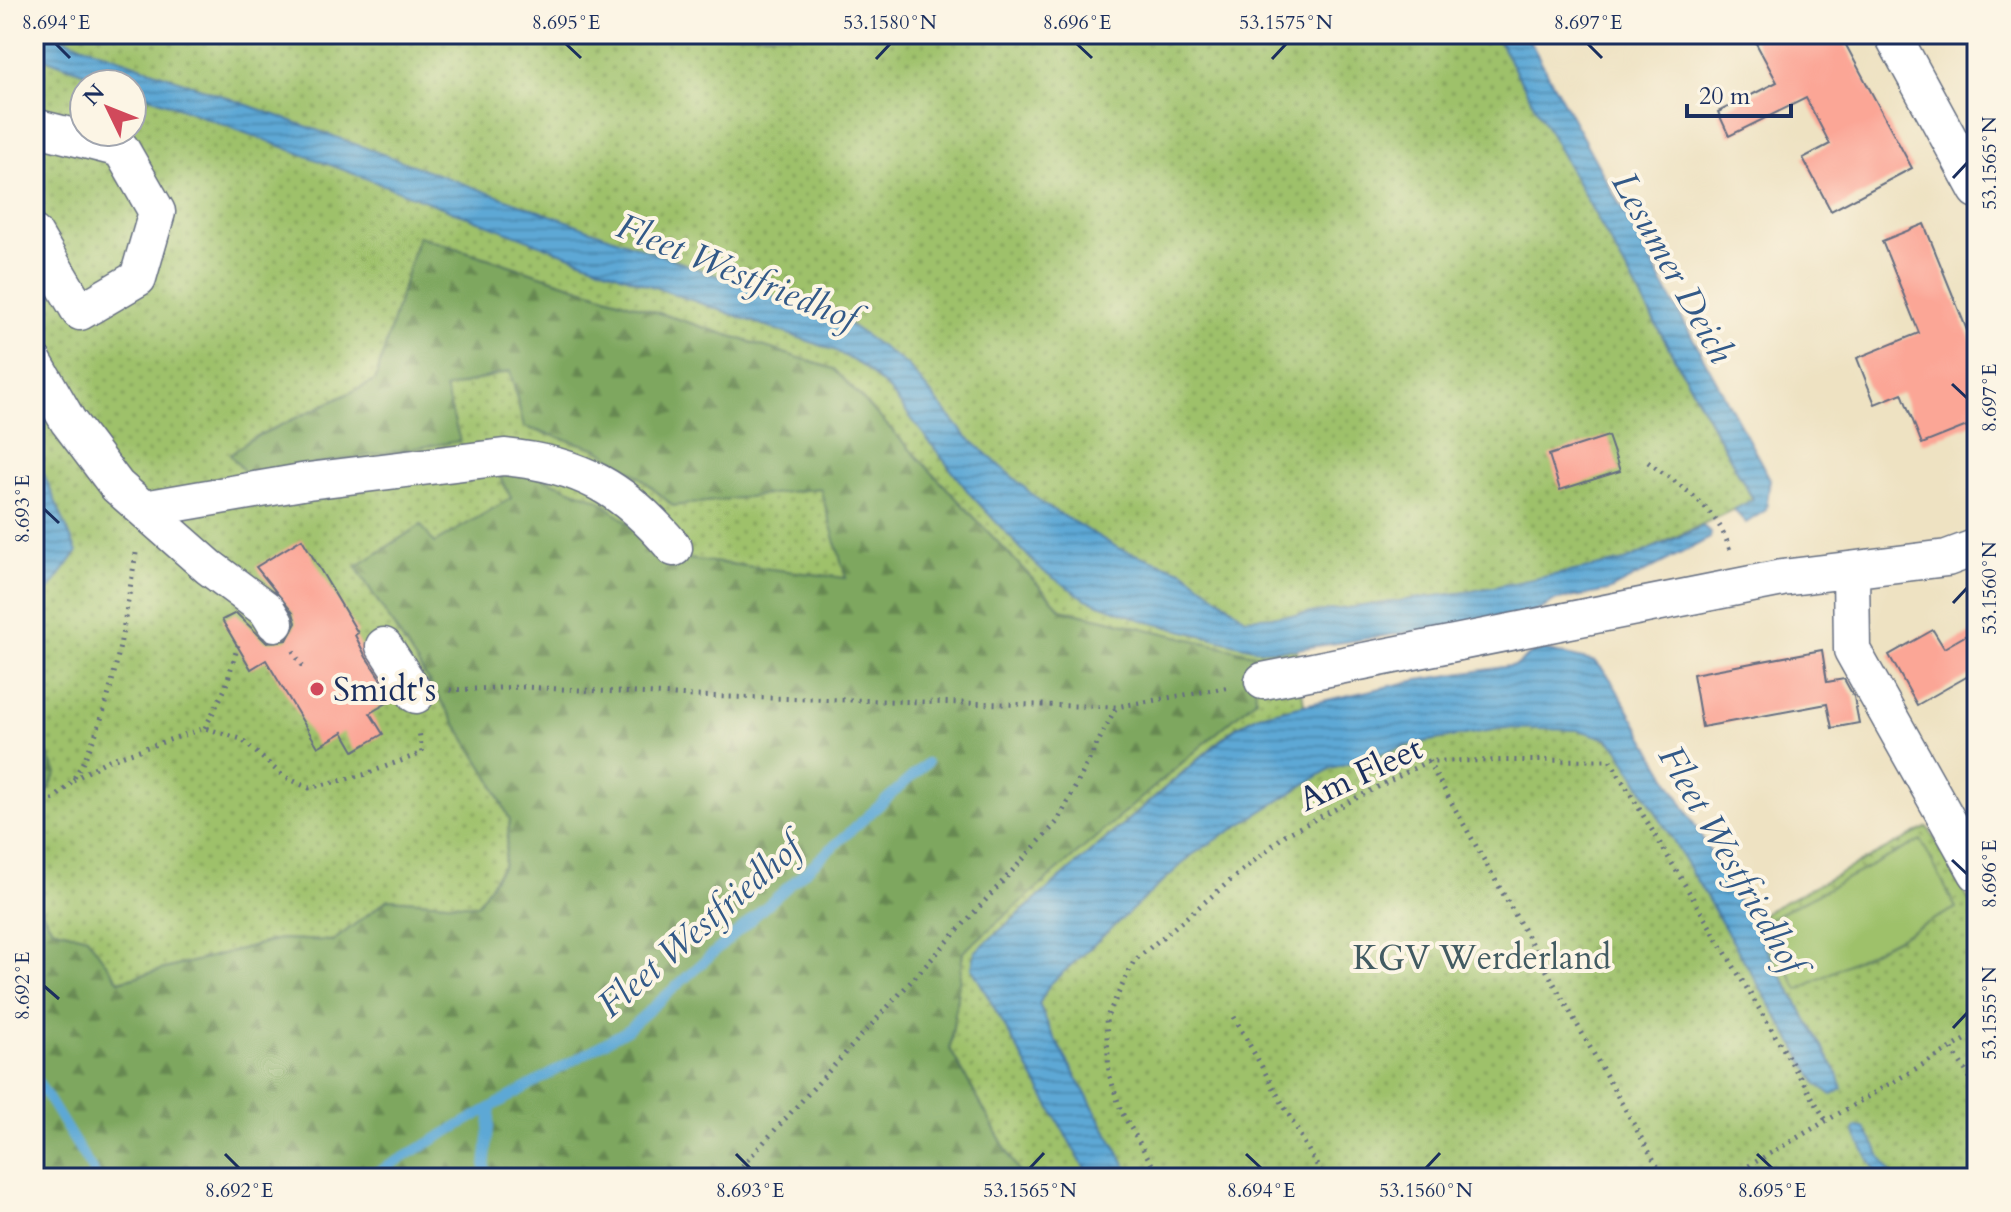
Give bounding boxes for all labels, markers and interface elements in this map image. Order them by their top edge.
text: 8.694°E [22,9,90,36]
text: 8.695°E [532,9,600,36]
text: 53.1580°N [843,9,937,36]
text: 8.696°E [1043,9,1111,36]
text: 53.1575°N [1239,9,1333,36]
text: 8.697°E [1554,9,1622,36]
north arrow [68,68,148,148]
scale bar [1687,68,1791,118]
text: N [77,78,112,112]
text: 20 m [1699,80,1751,113]
text: 53.1565°N [1976,116,2003,210]
water label: Lesumer Deich [1600,163,1745,372]
water label: Fleet Westfriedhof [610,202,872,346]
text: 8.697°E [1976,364,2003,432]
text: 8.693°E [9,475,36,543]
text: 53.1560°N [1976,541,2003,635]
place label: Smidt's [333,667,436,713]
marker: Smidt's [308,680,326,698]
street label: Am Fleet [1291,725,1430,823]
water label: Fleet Westfriedhof [1647,737,1820,989]
water label: Fleet Westfriedhof [587,819,818,1029]
text: 8.696°E [1976,840,2003,908]
park label: KGV Werderland [1353,935,1611,981]
text: 8.692°E [9,952,36,1020]
text: 53.1555°N [1976,966,2003,1060]
text: 8.692°E [205,1177,273,1204]
text: 8.693°E [716,1177,784,1204]
text: 53.1565°N [983,1177,1077,1204]
text: 8.694°E [1227,1177,1295,1204]
text: 53.1560°N [1379,1177,1473,1204]
text: 8.695°E [1738,1177,1806,1204]

